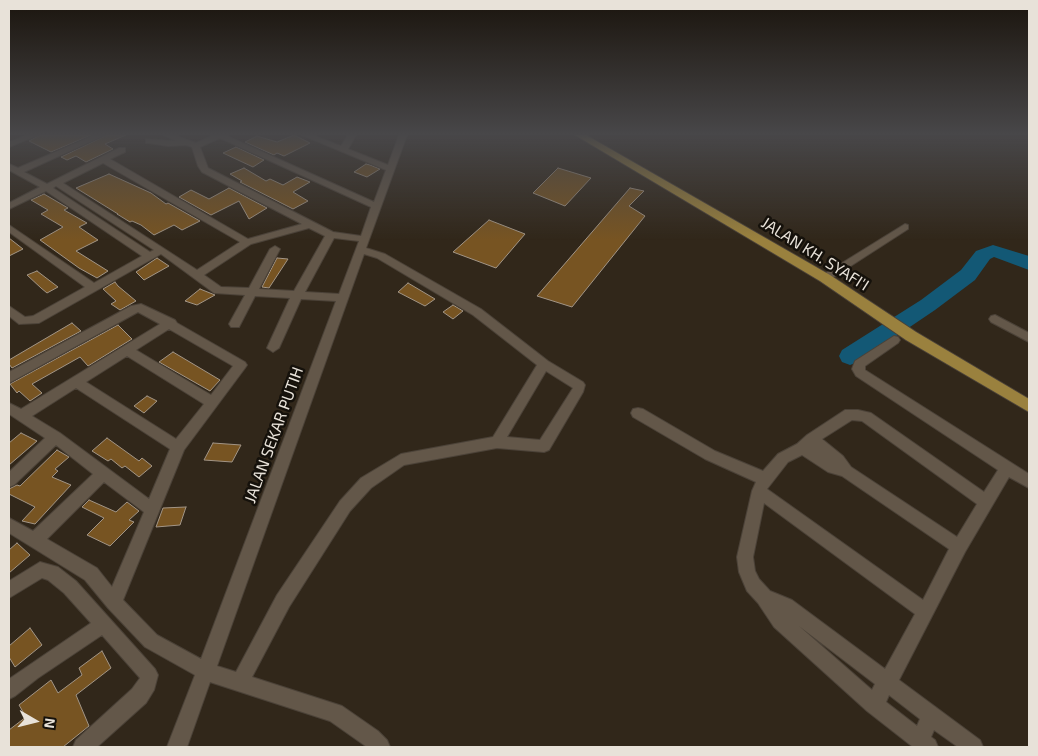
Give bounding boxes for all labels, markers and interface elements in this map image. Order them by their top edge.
street label: JALAN KH. SYAFI'I [758,213,872,295]
street label: JALAN SEKAR PUTIH [240,364,308,506]
north arrow [10,696,60,746]
text: N [41,717,59,729]

